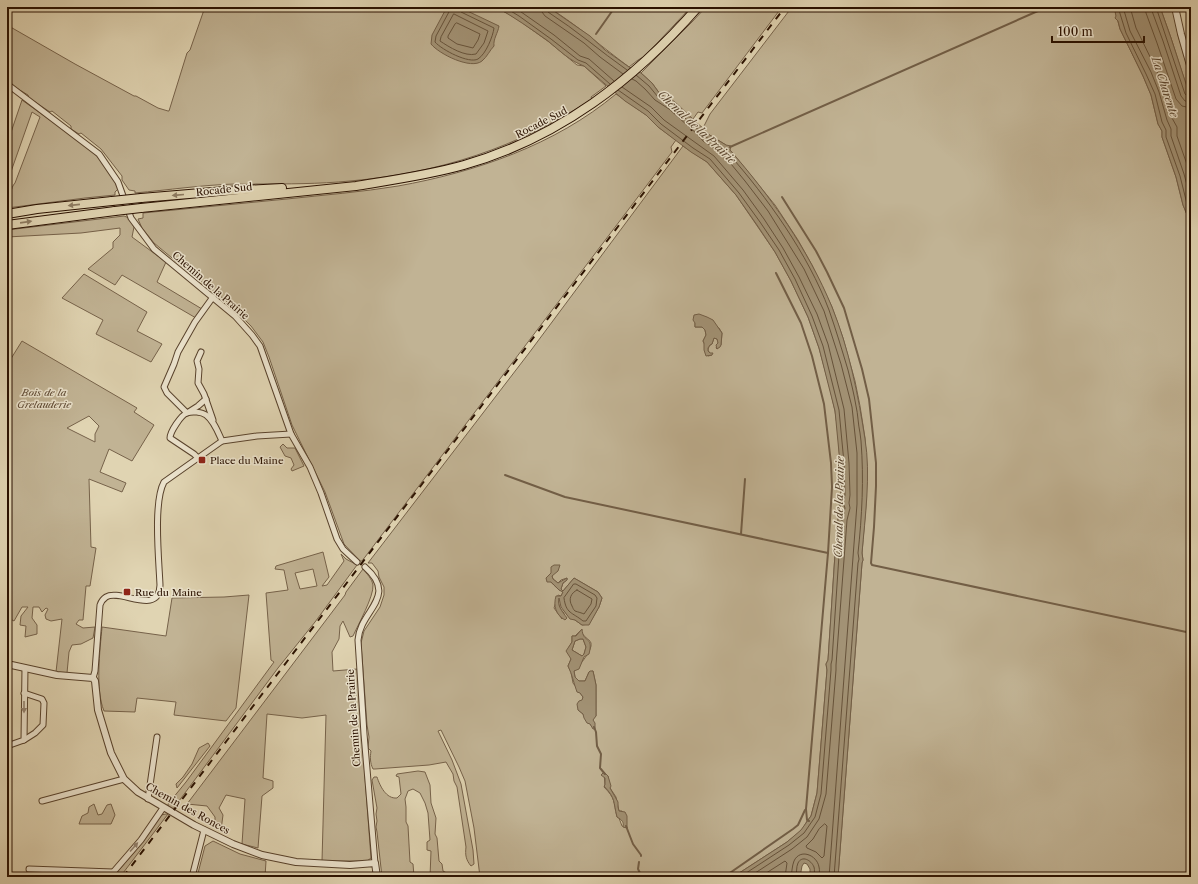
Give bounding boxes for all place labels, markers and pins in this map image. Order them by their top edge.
place label: Place du Maine [210,454,284,467]
marker: Place du Maine [197,455,207,465]
place label: Rue du Maine [135,586,202,599]
marker: Rue du Maine [122,587,132,597]

